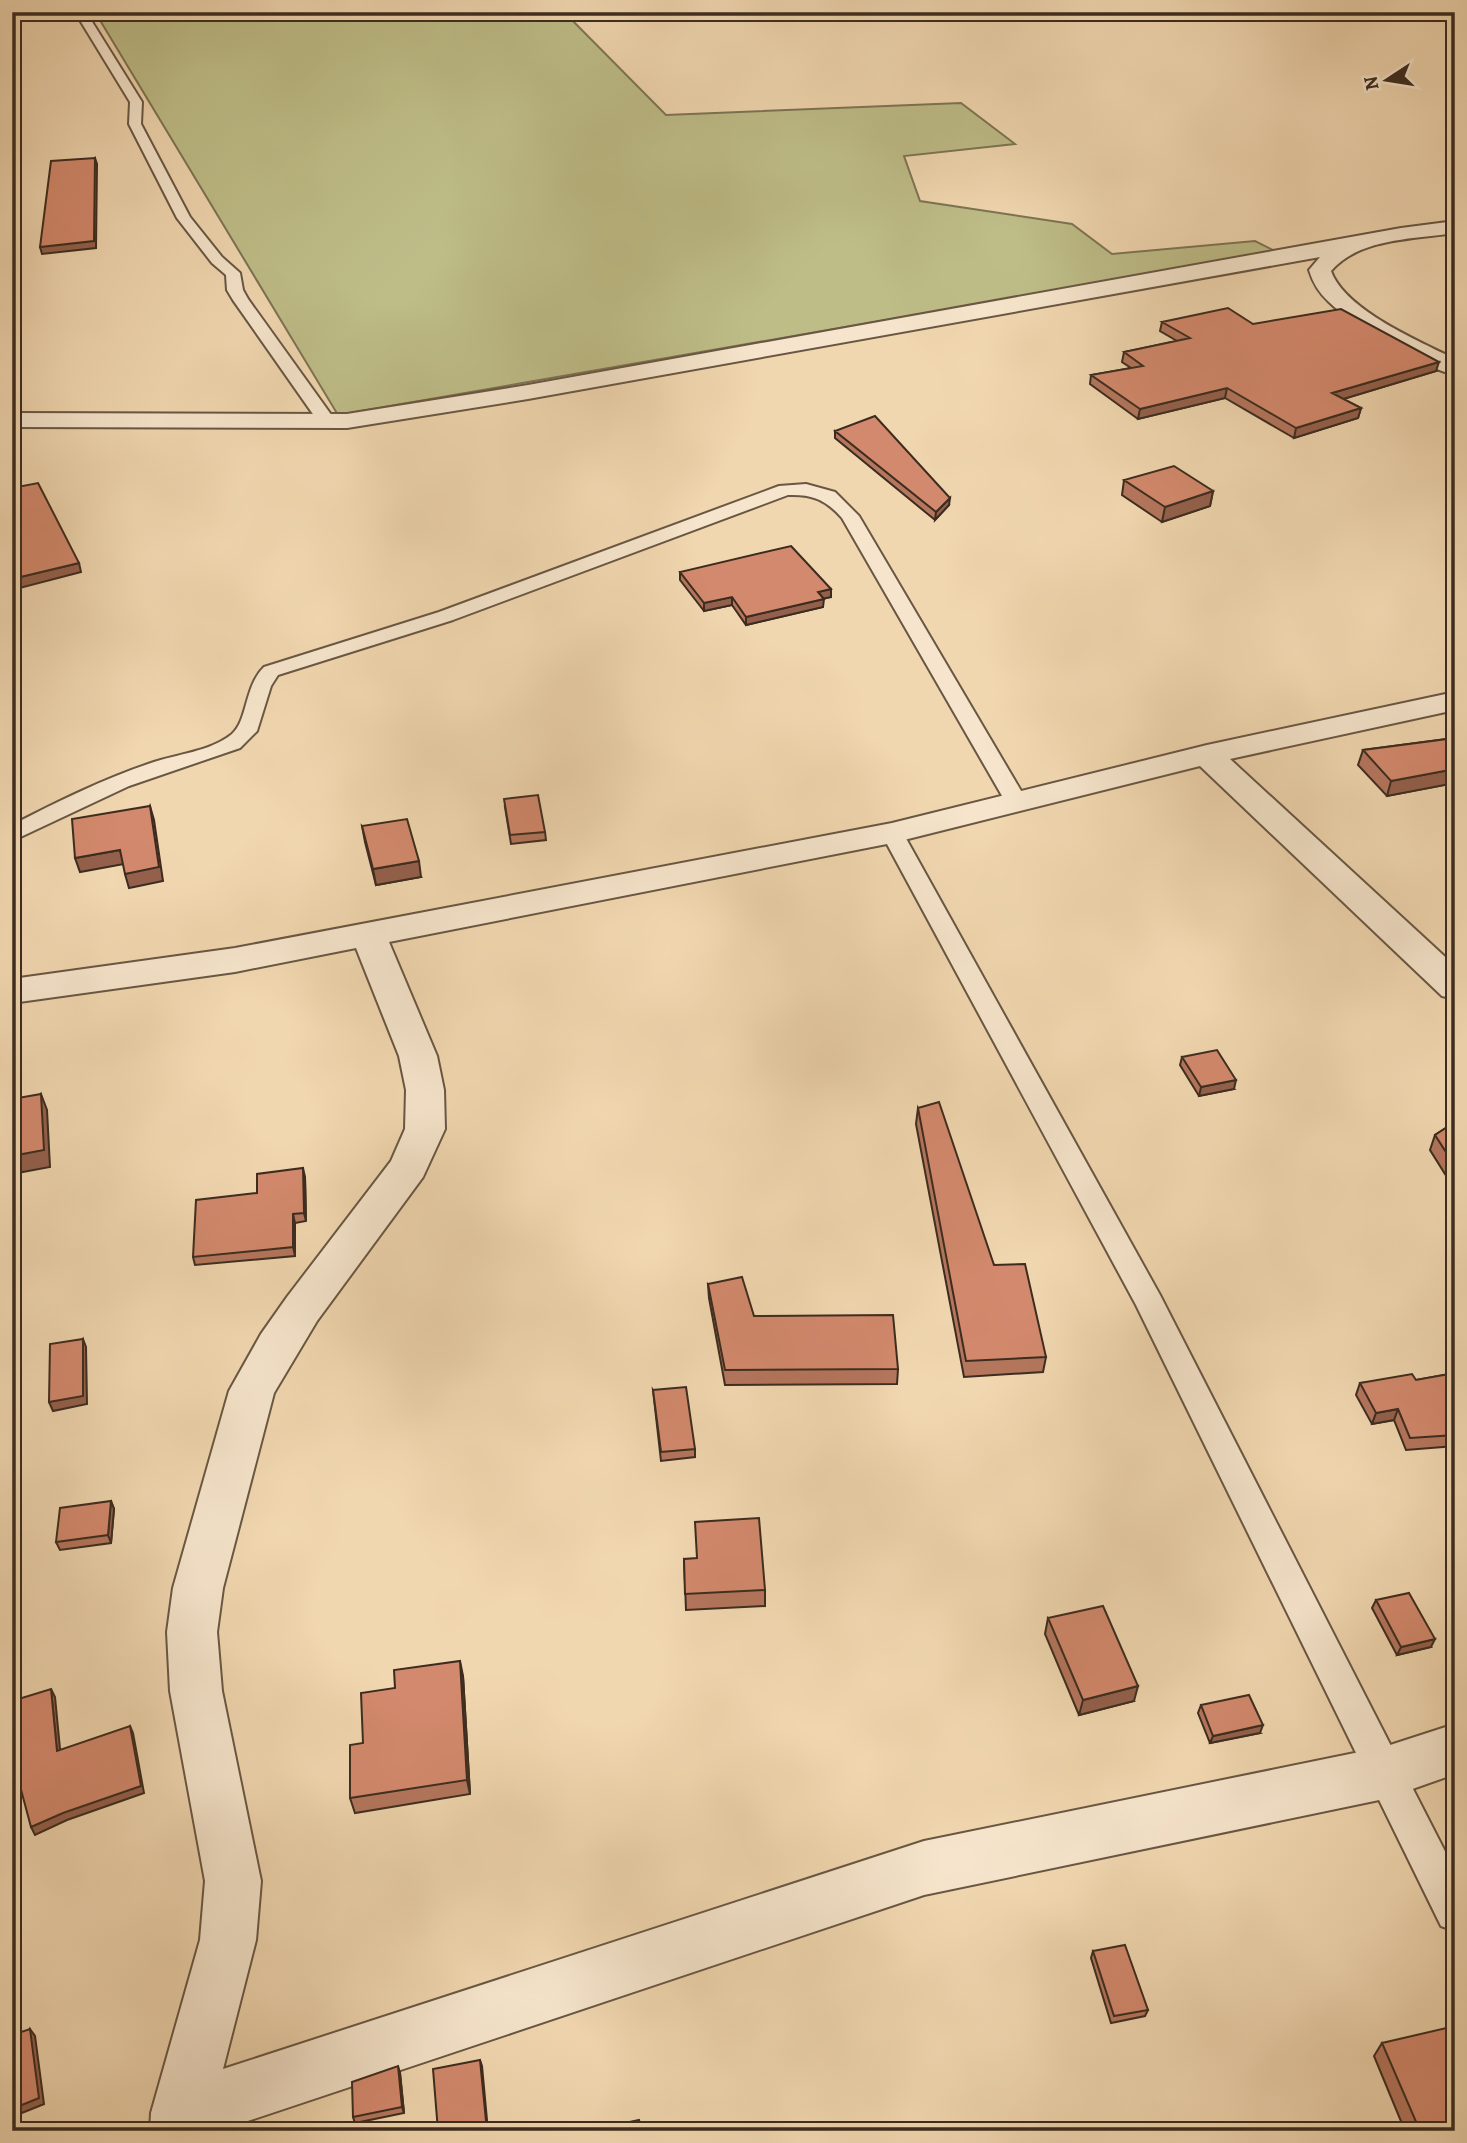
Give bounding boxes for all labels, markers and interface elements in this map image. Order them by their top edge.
north arrow [1352,46,1422,116]
text: N [1357,74,1386,93]

